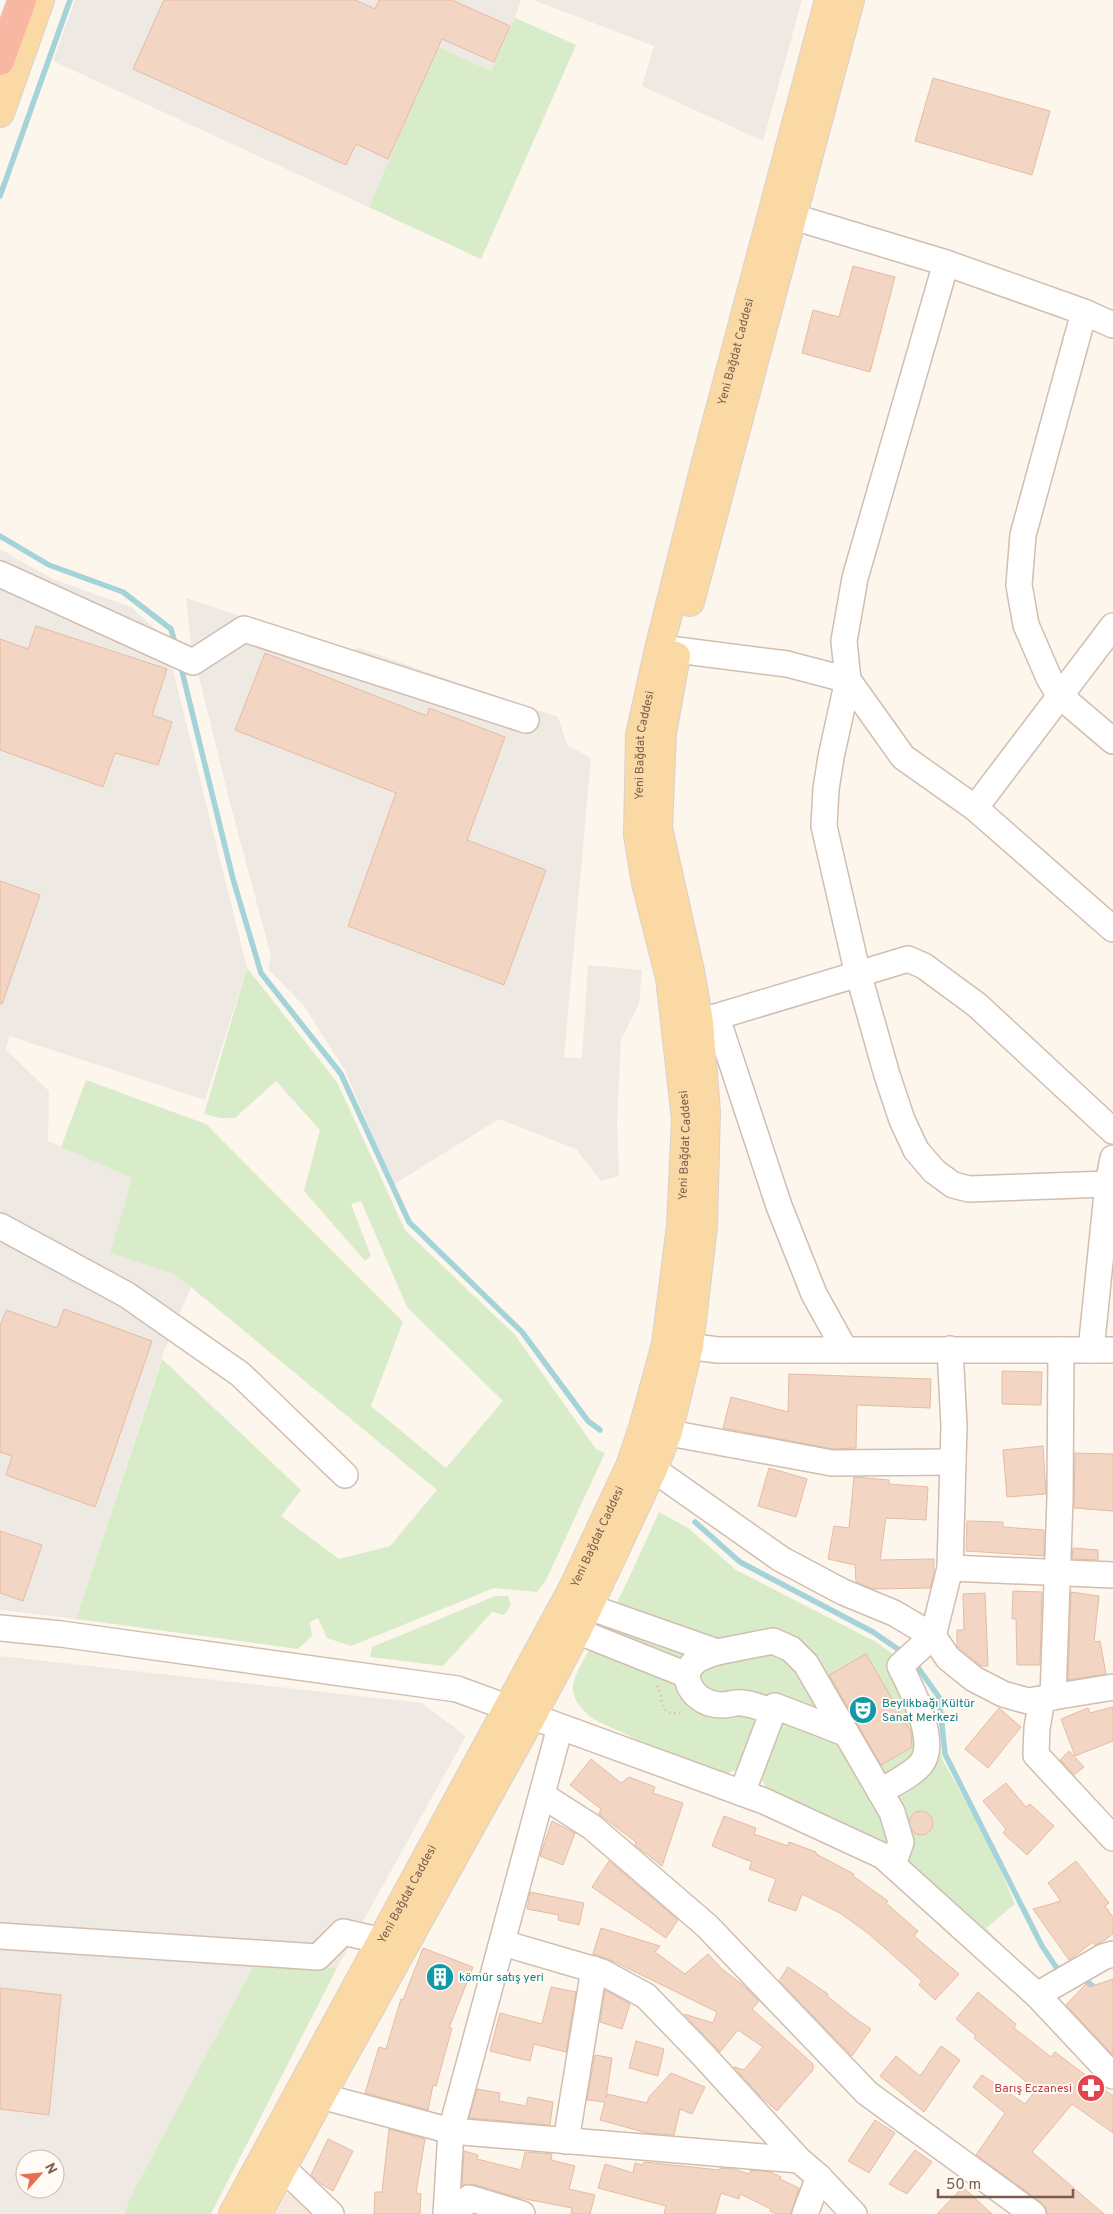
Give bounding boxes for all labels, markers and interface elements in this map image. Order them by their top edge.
street label: Yeni Bağdat Caddesi [714,297,758,407]
street label: Yeni Bağdat Caddesi [632,689,659,800]
street label: Yeni Bağdat Caddesi [675,1089,695,1201]
street label: Yeni Bağdat Caddesi [567,1484,628,1590]
theatre icon: Beylikbağı Kültür Sanat Merkezi [848,1695,878,1725]
place label: Beylikbağı Kültür Sanat Merkezi [882,1696,975,1726]
street label: Yeni Bağdat Caddesi [374,1842,441,1947]
building icon: kömür satış yeri [425,1962,455,1992]
place label: kömür satış yeri [459,1970,544,1986]
pharmacy icon: Barış Eczanesi [1076,2073,1106,2103]
place label: Barış Eczanesi [994,2081,1072,2097]
north arrow [15,2149,65,2199]
text: N [40,2160,60,2177]
scale bar [938,2166,1073,2198]
text: 50 m [946,2176,981,2195]

